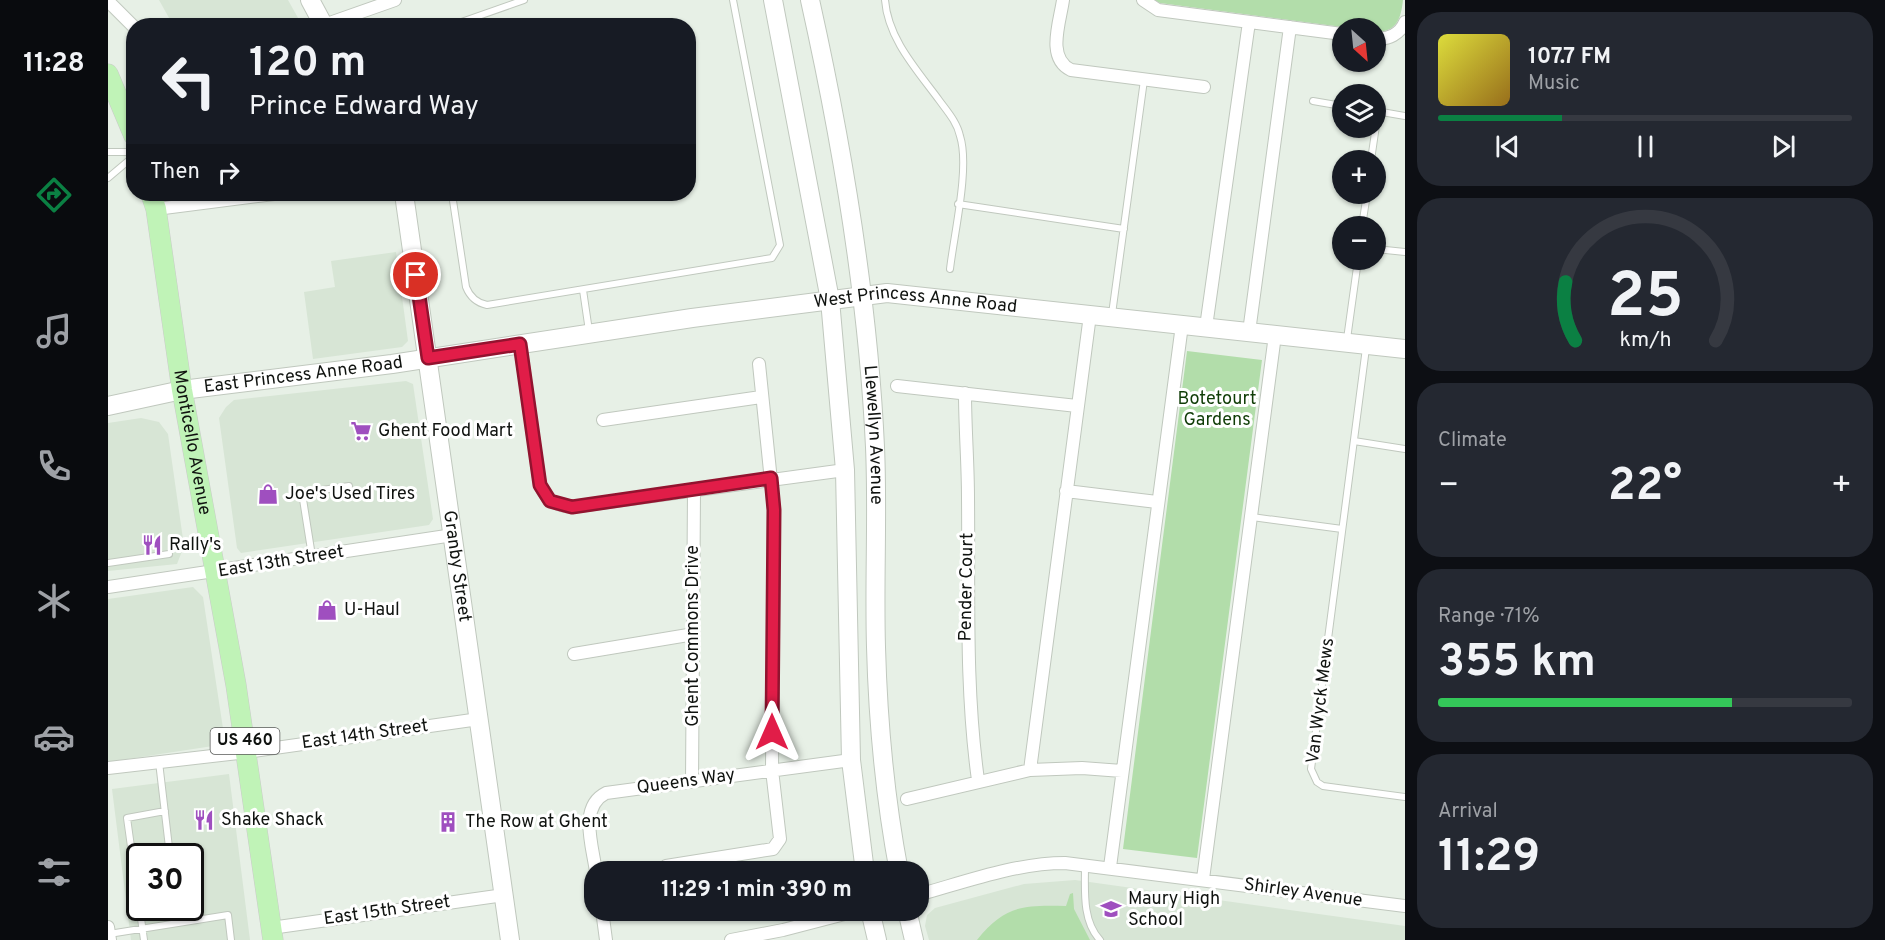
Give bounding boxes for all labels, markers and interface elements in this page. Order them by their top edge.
north arrow [1332,18,1386,72]
map controls [1332,18,1386,270]
text: 120 m [249,38,366,91]
icon: left [150,42,228,120]
text: 107.7 FM [1528,44,1611,71]
text: 11:28 [23,47,85,81]
text: Music [1528,71,1580,97]
button: layers [1332,84,1386,138]
text: Prince Edward Way [249,90,479,124]
icon: previous [1491,130,1524,163]
icon: pause [1629,130,1662,163]
icon: next [1767,130,1800,163]
button: + [1332,150,1386,204]
icon: right [212,156,245,189]
text: Then [150,159,200,186]
icon: directions [33,174,75,216]
button: − [1332,216,1386,270]
pin [390,249,441,300]
icon: arrive [399,258,432,291]
text: 25 [1607,261,1683,340]
street label: West Princess Anne Road [812,281,1018,318]
icon: music [33,310,75,352]
text: km/h [1619,328,1671,355]
street label: East Princess Anne Road [202,351,405,399]
street label: Llewellyn Avenue [858,364,888,505]
street label: Monticello Avenue [168,368,216,517]
park label: Botetourt Gardens [1178,388,1256,432]
supermarket icon: Ghent Food Mart [349,419,373,443]
place label: Ghent Food Mart [378,420,513,443]
text: Climate [1438,428,1507,454]
icon: phone [33,445,75,487]
text: 22° [1608,459,1682,516]
text: − [1438,466,1459,508]
text: + [1831,466,1852,508]
shop icon: Joe's Used Tires [256,482,280,506]
place label: Joe's Used Tires [285,483,415,506]
street label: Granby Street [438,509,476,623]
street label: Pender Court [955,532,979,642]
restaurant icon: Rally's [140,533,164,557]
place label: Rally's [169,534,222,557]
street label: East 13th Street [216,541,346,583]
street label: Ghent Commons Drive [682,545,705,727]
icon: climate [33,580,75,622]
shop icon: U-Haul [315,598,339,622]
place label: U-Haul [344,599,400,622]
text: Range · 71% [1438,604,1540,630]
text: 355 km [1438,635,1596,692]
street label: Van Wyck Mews [1302,637,1340,765]
position arrow [740,700,804,764]
street label: East 14th Street [300,715,430,755]
icon: car [33,716,75,758]
road number: US 460 [210,728,280,754]
street label: Queens Way [635,764,737,800]
text: Arrival [1438,799,1498,825]
restaurant icon: Shake Shack [192,808,216,832]
place label: Shake Shack [221,809,324,832]
building icon: The Row at Ghent [436,810,460,834]
place label: The Row at Ghent [465,811,608,834]
text: 11:29 [1438,830,1540,887]
speed limit sign: 30 [126,843,204,921]
icon: filters [33,851,75,893]
street label: Shirley Avenue [1242,873,1364,913]
text: 11:29 · 1 min · 390 m [661,877,852,904]
place label: Maury High School [1128,888,1220,932]
street label: East 15th Street [322,891,452,931]
school or university icon: Maury High School [1099,897,1123,921]

